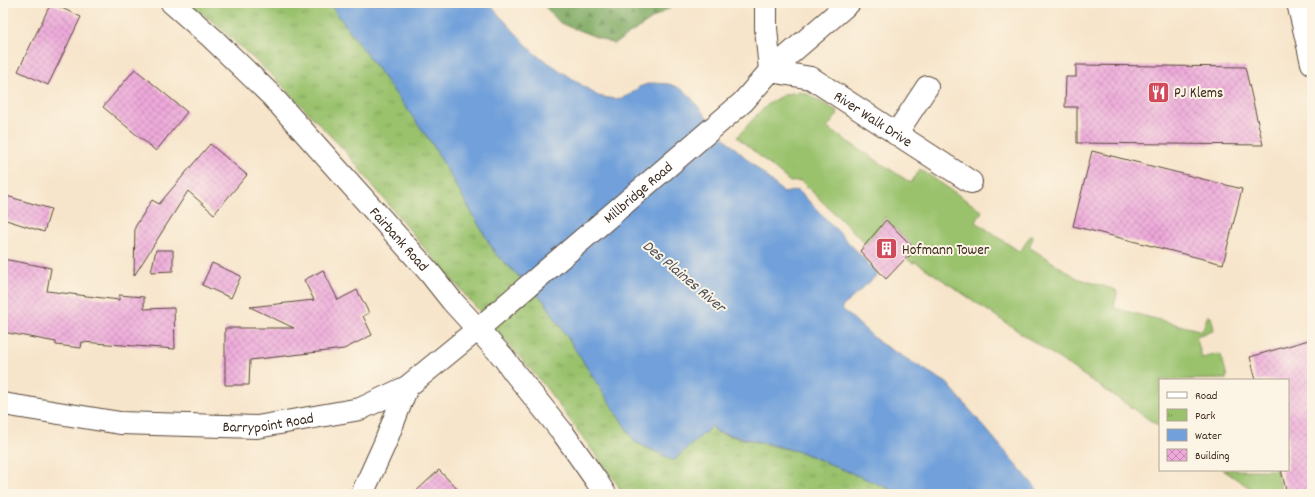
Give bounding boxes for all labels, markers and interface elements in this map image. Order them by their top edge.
restaurant icon: PJ Klems [1145,79,1171,105]
place label: PJ Klems [1174,83,1223,105]
street label: River Walk Drive [829,87,916,154]
street label: Millbridge Road [599,158,679,230]
street label: Fairbank Road [363,203,433,277]
water label: Des Plaines River [637,235,732,320]
building icon: Hofmann Tower [873,236,899,262]
place label: Hofmann Tower [902,240,990,262]
legend [1159,379,1289,471]
text: Road [1195,388,1217,405]
street label: Barrypoint Road [222,408,316,440]
text: Park [1195,408,1216,425]
text: Water [1195,428,1222,445]
text: Building [1195,448,1230,465]

